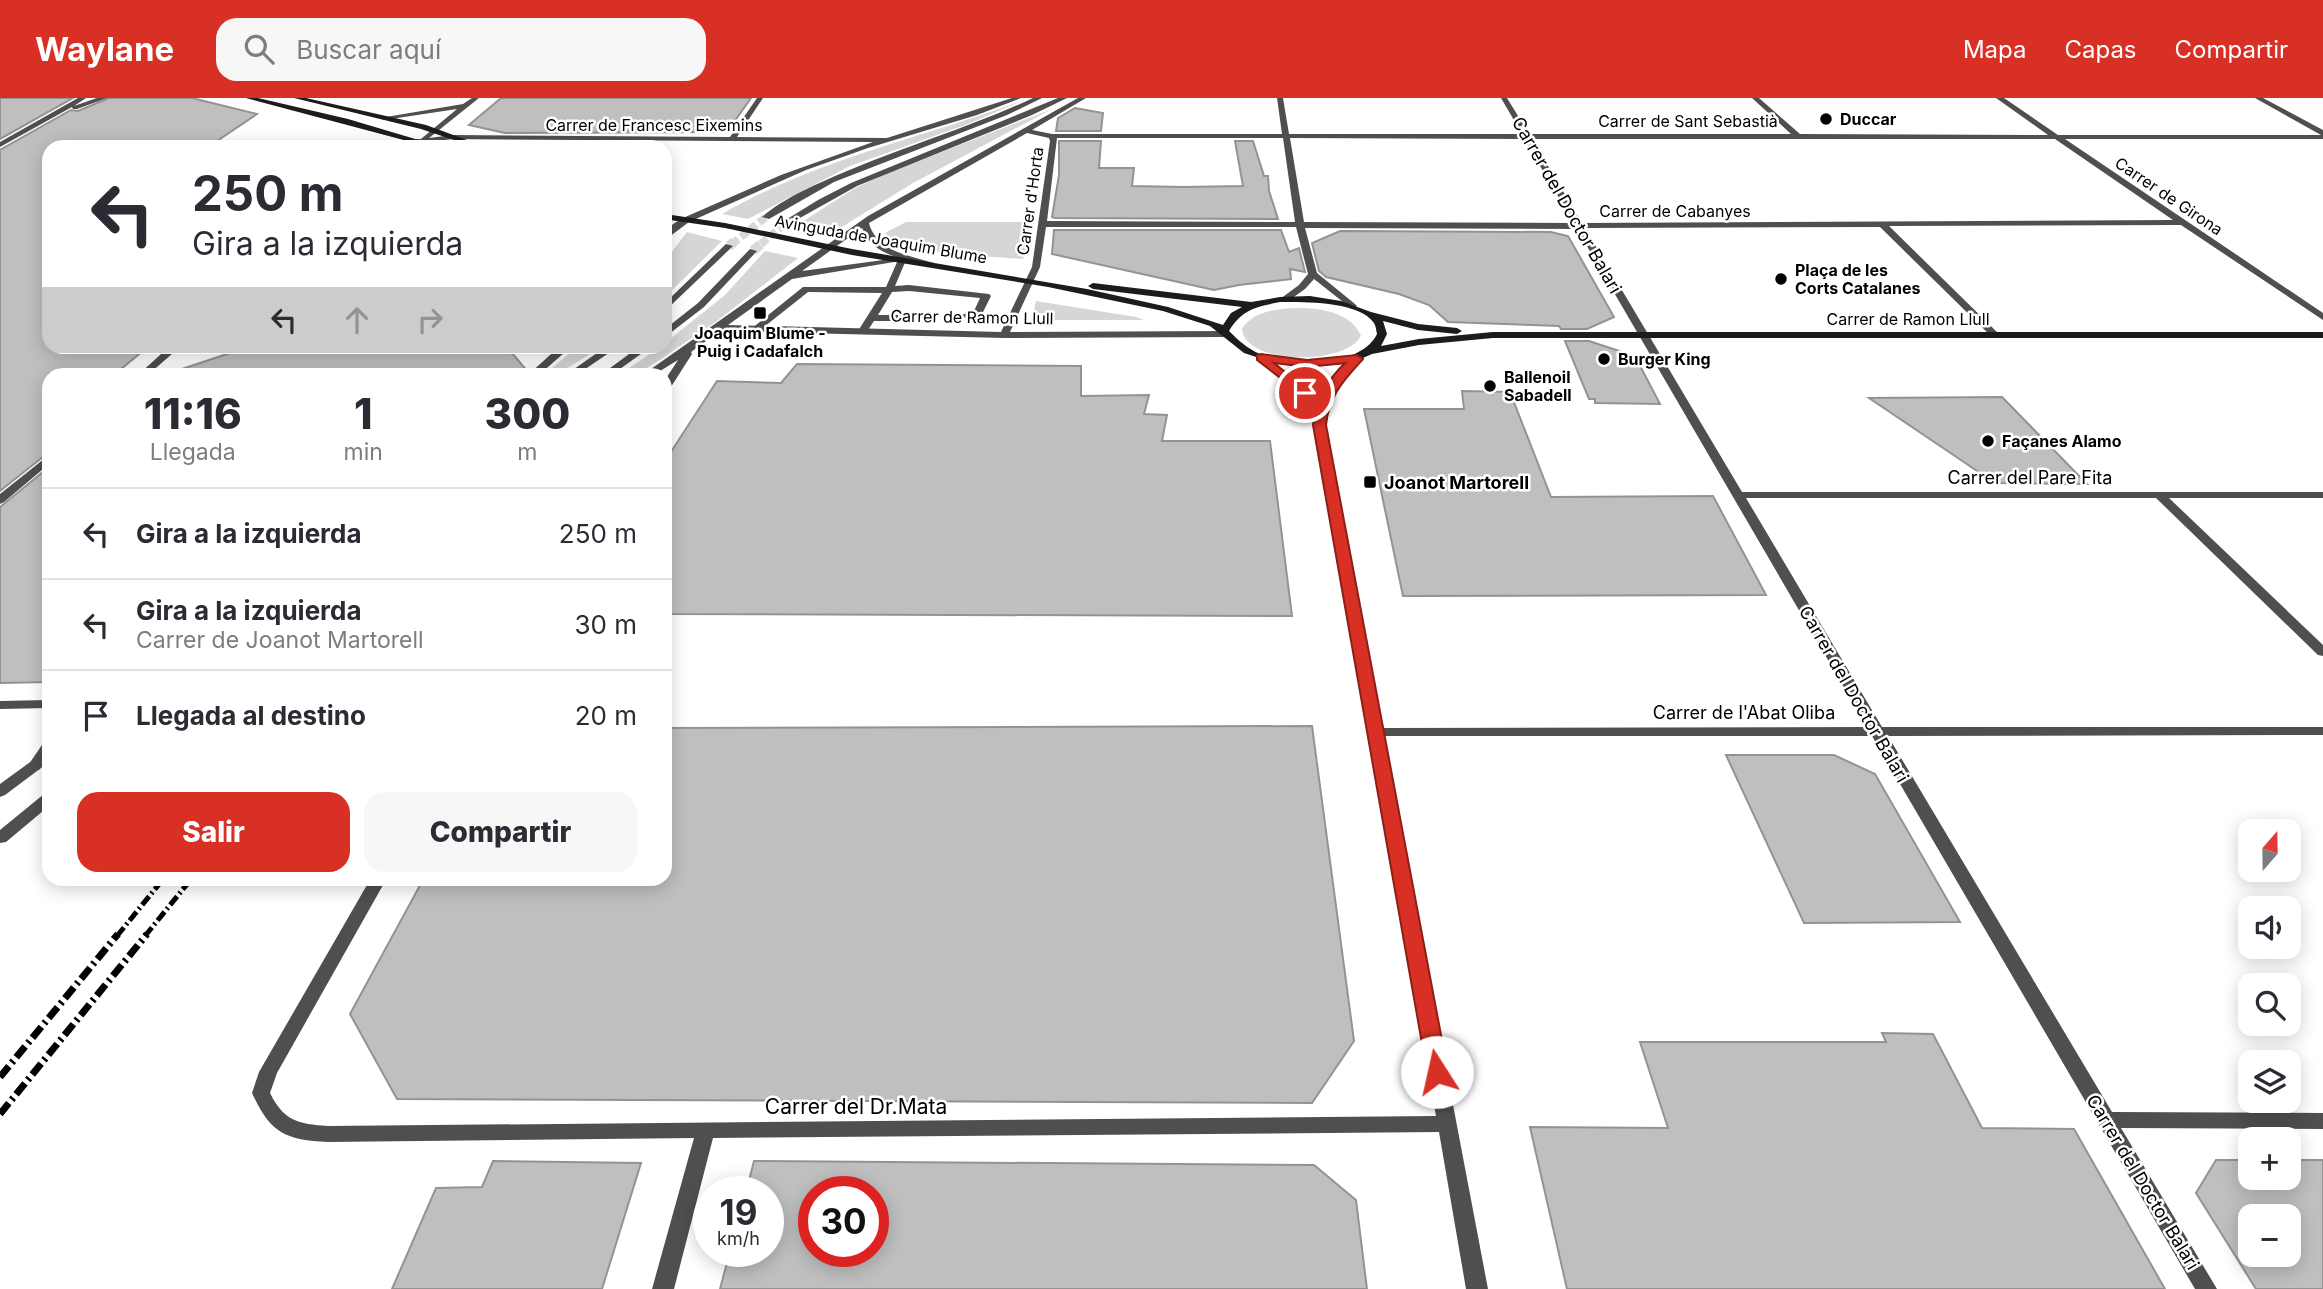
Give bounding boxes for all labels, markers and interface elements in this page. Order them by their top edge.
search box [216,18,706,81]
text: Waylane [35,29,174,69]
icon: search [240,30,278,68]
text: Buscar aquí [296,34,441,65]
text: Mapa [1963,35,2026,64]
text: Capas [2064,35,2137,64]
text: Compartir [2175,35,2288,64]
place label: Duccar [1840,109,1897,129]
street label: Carrer de Sant Sebastià [1598,111,1778,131]
marker: Duccar [1818,111,1834,127]
street label: Carrer del Doctor Balari [1508,113,1626,297]
street label: Carrer de Francesc Eixemins [545,115,763,135]
street label: Carrer d'Horta [1012,146,1048,256]
street label: Carrer de Girona [2111,153,2227,239]
text: 250 m [192,164,344,223]
icon: left [77,168,168,259]
street label: Carrer de Cabanyes [1599,201,1751,221]
street label: Avinguda de Joaquim Blume [773,210,989,268]
text: Gira a la izquierda [192,224,463,263]
place label: Plaça de les Corts Catalanes [1795,260,1920,298]
marker: Plaça de les Corts Catalanes [1773,271,1789,287]
icon: left [265,301,303,339]
icon: ahead [338,301,376,339]
icon: right [411,301,449,339]
marker: Joaquim Blume - Puig i Cadafalch [752,305,768,321]
street label: Carrer de Ramon Llull [890,306,1054,328]
street label: Carrer de Ramon Llull [1826,309,1990,329]
place label: Joaquim Blume - Puig i Cadafalch [694,323,826,361]
place label: Burger King [1618,349,1711,369]
marker: Burger King [1596,351,1612,367]
pin [1275,363,1335,423]
place label: Ballenoil Sabadell [1504,367,1572,405]
icon: arrive [1286,374,1324,412]
marker: Ballenoil Sabadell [1482,378,1498,394]
text: 11:16 [144,388,242,439]
text: 1 [354,388,373,439]
text: 300 [485,388,570,439]
place label: Façanes Alamo [2002,431,2122,451]
marker: Façanes Alamo [1980,433,1996,449]
text: Llegada [150,438,236,466]
text: min [344,438,383,466]
text: m [517,438,538,466]
street label: Carrer del Pare Fita [1948,467,2112,488]
place label: Joanot Martorell [1384,472,1529,493]
marker: Joanot Martorell [1362,474,1378,490]
icon: left [77,515,115,553]
text: Gira a la izquierda [136,518,362,549]
text: 250 m [559,518,637,549]
text: Gira a la izquierda [136,595,362,626]
street label: Carrer del Doctor Balari [1795,602,1913,786]
icon: left [77,606,115,644]
text: 30 m [574,609,637,640]
text: Carrer de Joanot Martorell [136,626,424,654]
icon: arrive [77,697,115,735]
text: Llegada al destino [136,700,366,731]
text: 20 m [575,700,637,731]
street label: Carrer de l'Abat Oliba [1653,702,1835,723]
button: Salir [77,792,350,872]
button: Compartir [364,792,637,872]
north arrow [2238,819,2301,882]
map controls [2238,819,2301,1267]
button: sound [2238,896,2301,959]
button: search [2238,973,2301,1036]
position arrow [1400,1035,1474,1109]
button: layers [2238,1050,2301,1113]
street label: Carrer del Doctor Balari [2082,1091,2204,1273]
street label: Carrer del Dr.Mata [765,1094,947,1119]
button: + [2238,1127,2301,1190]
speed limit sign: 30 [798,1176,889,1267]
text: 19 [720,1191,757,1233]
button: − [2238,1204,2301,1267]
text: km/h [717,1228,760,1249]

